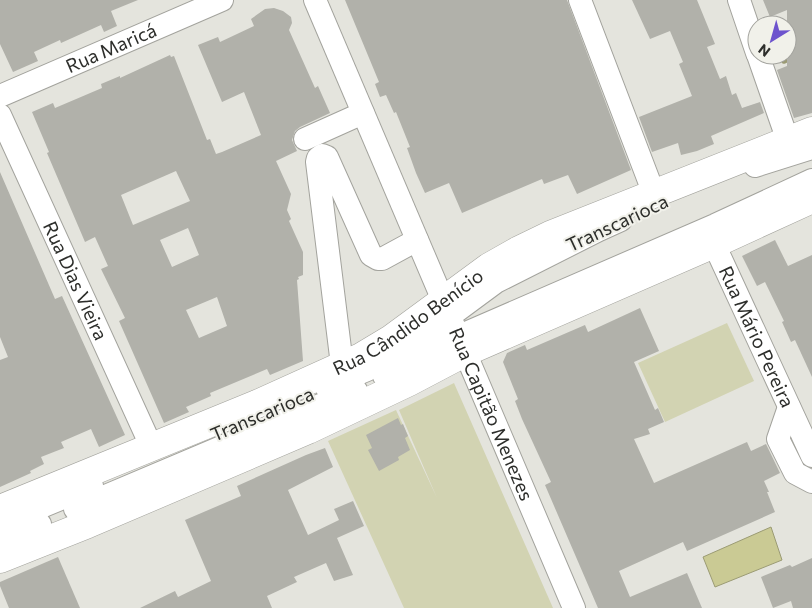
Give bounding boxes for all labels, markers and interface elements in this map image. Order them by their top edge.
north arrow [747,15,797,65]
street label: Rua Maricá [62,18,160,77]
text: N [755,41,773,61]
street label: Transcarioca [562,189,671,256]
street label: Rua Dias Vieira [39,217,113,343]
street label: Rua Mário Pereira [715,262,800,411]
street label: Rua Cândido Benício [329,263,487,379]
street label: Rua Capitão Menezes [445,324,539,504]
street label: Transcarioca [207,381,317,446]

